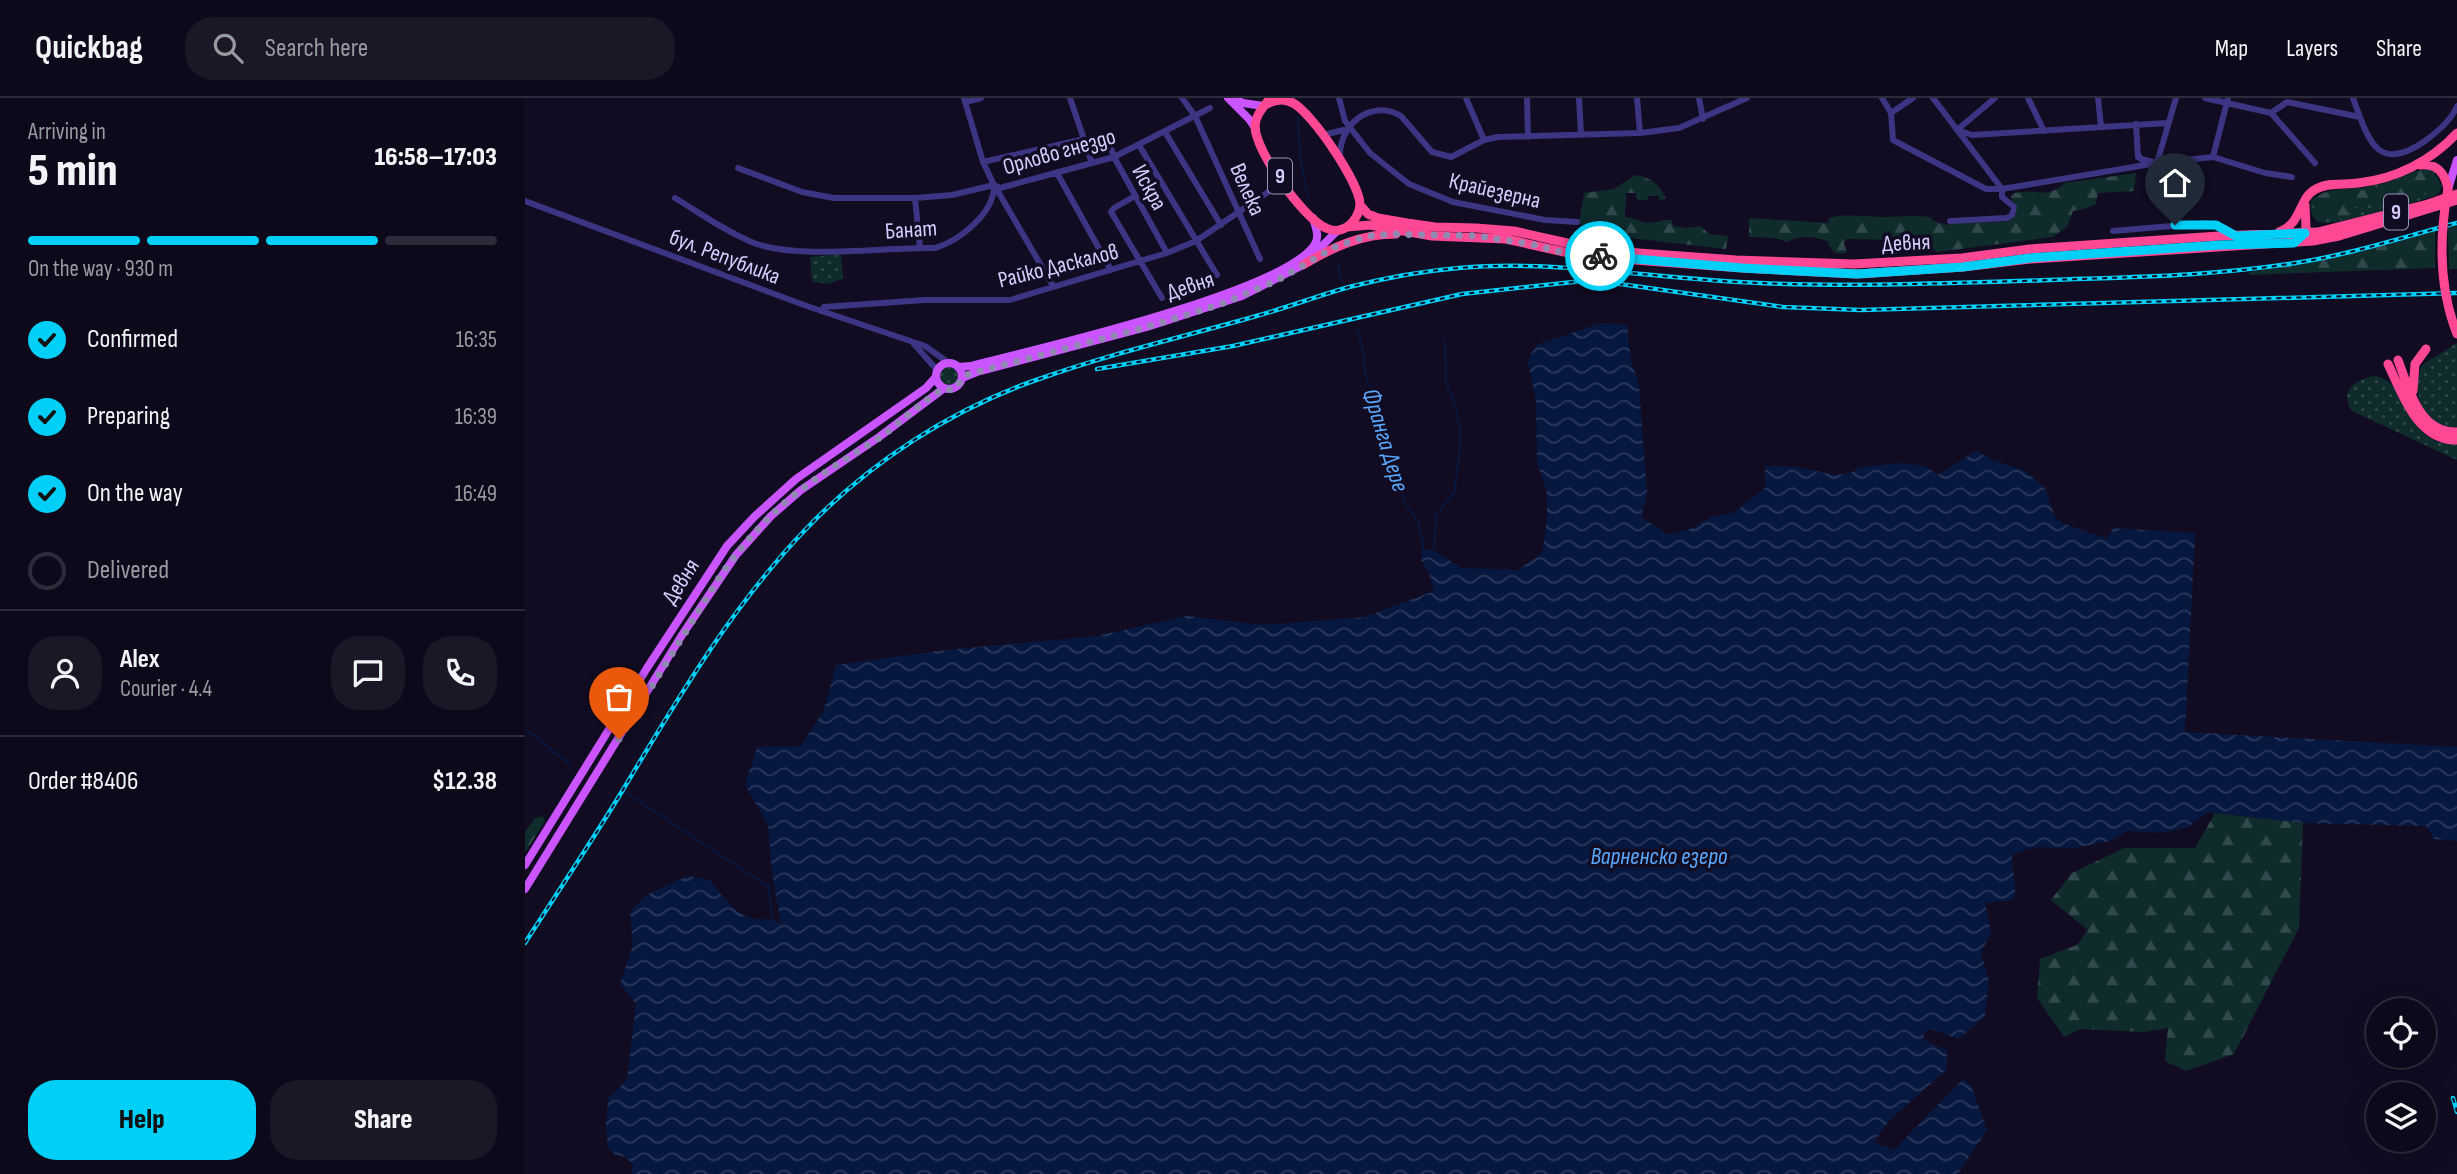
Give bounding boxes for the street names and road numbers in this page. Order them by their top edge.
street label: Орлово гнездо [1000,123,1119,181]
road number: 9 [1268,158,1292,194]
street label: Велека [1223,159,1271,220]
street label: Искра [1125,160,1173,215]
street label: Кpaйeзepнa [1446,167,1543,215]
road number: 9 [2384,194,2408,230]
street label: Банат [884,214,938,246]
street label: бул. Република [665,223,784,291]
street label: Девня [1881,228,1931,258]
street label: Райко Даскалов [995,237,1121,294]
street label: Девня [1163,265,1218,307]
street label: Девня [656,554,706,610]

